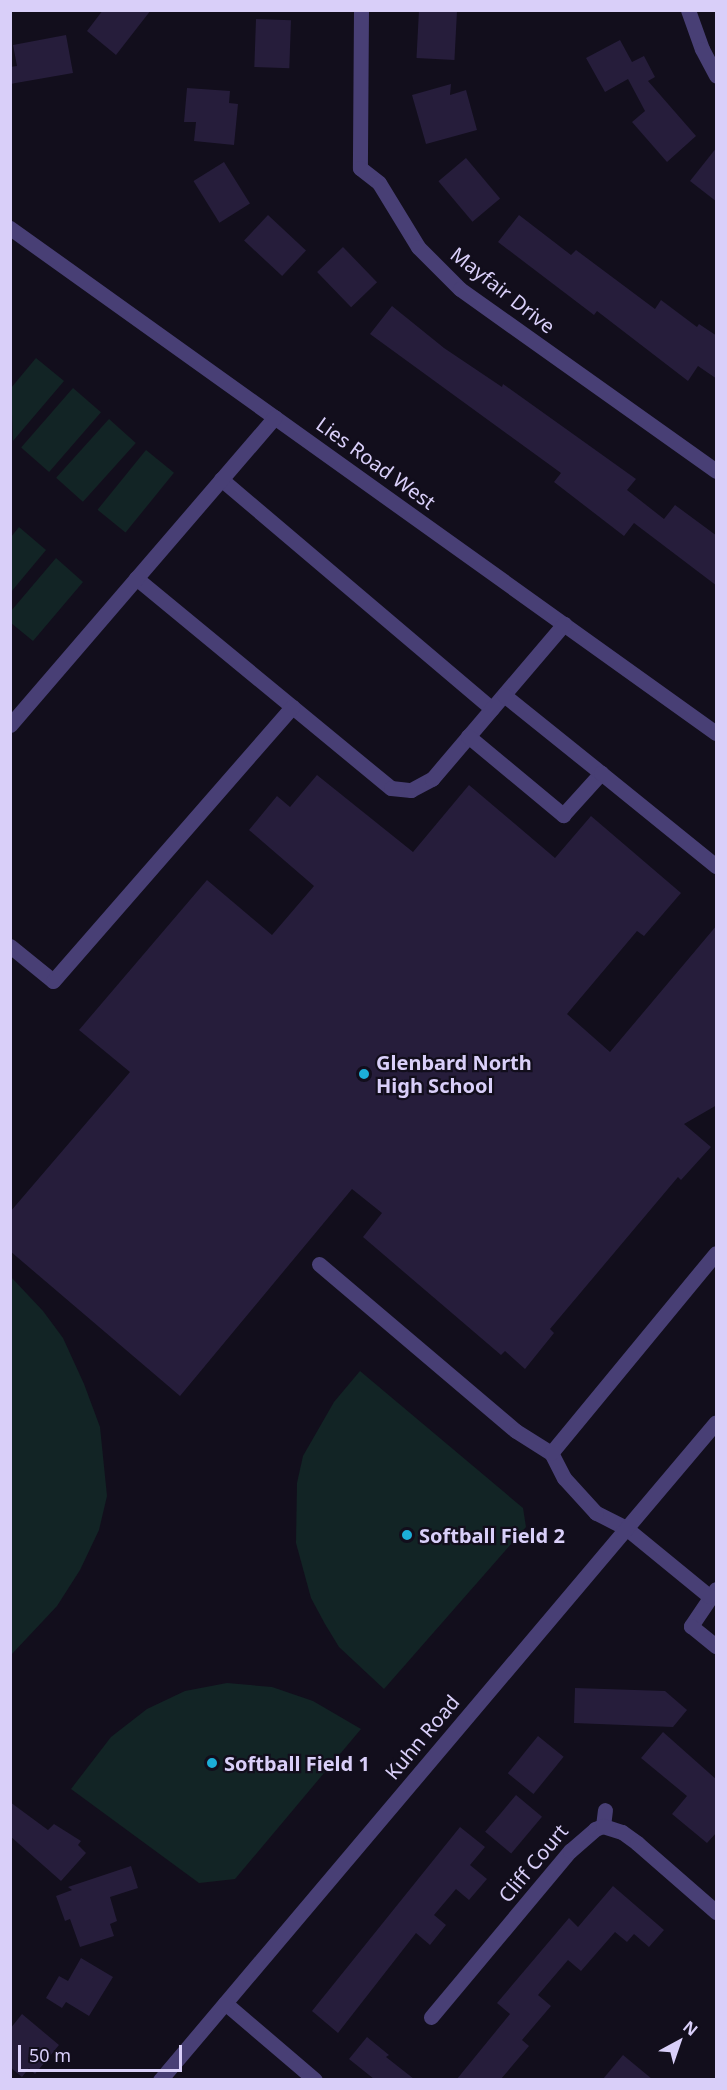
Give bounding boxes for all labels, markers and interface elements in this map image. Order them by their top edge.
street label: Mayfair Drive [446,242,560,338]
street label: Lies Road West [312,412,440,514]
place label: Glenbard North High School [376,1050,532,1097]
marker: Glenbard North High School [357,1067,371,1081]
place label: Softball Field 2 [419,1523,565,1547]
marker: Softball Field 2 [400,1528,414,1542]
street label: Kuhn Road [380,1690,464,1784]
place label: Softball Field 1 [224,1751,370,1775]
marker: Softball Field 1 [205,1756,219,1770]
street label: Cliff Court [493,1819,573,1907]
north arrow [649,2012,709,2072]
text: N [679,2016,703,2041]
scale bar [21,2033,184,2071]
text: 50 m [29,2043,71,2067]

